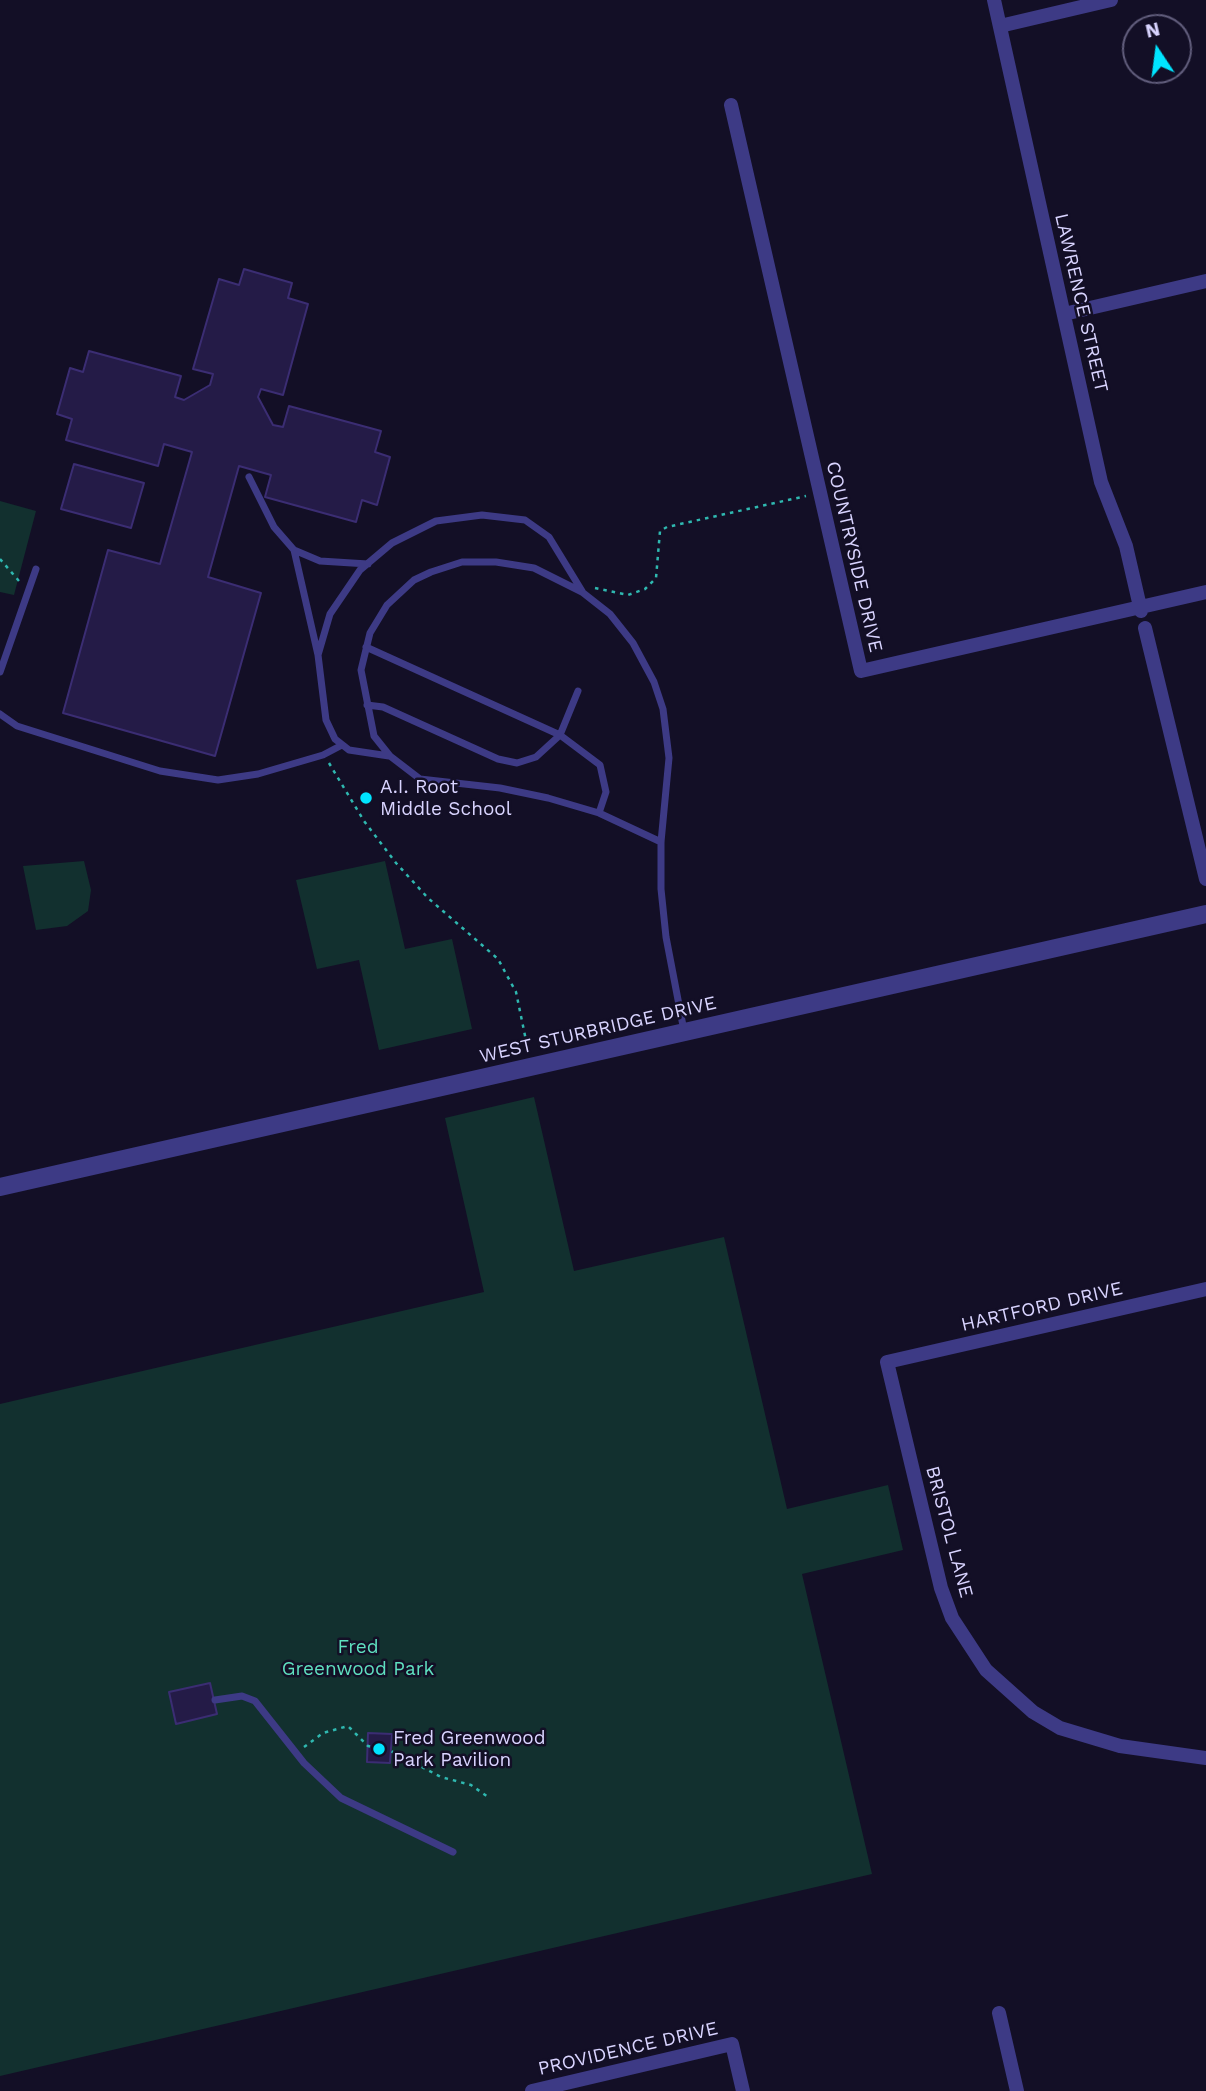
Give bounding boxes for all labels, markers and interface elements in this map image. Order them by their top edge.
north arrow [1122,14,1192,84]
text: N [1143,17,1162,43]
street label: LAWRENCE STREET [1049,211,1113,395]
street label: COUNTRYSIDE DRIVE [821,459,887,655]
place label: A.I. Root Middle School [380,776,512,820]
marker: A.I. Root Middle School [358,790,374,806]
street label: WEST STURBRIDGE DRIVE [477,992,719,1068]
street label: HARTFORD DRIVE [959,1277,1125,1337]
street label: BRISTOL LANE [920,1464,978,1600]
park label: Fred Greenwood Park [282,1636,434,1680]
place label: Fred Greenwood Park Pavilion [393,1727,546,1771]
marker: Fred Greenwood Park Pavilion [371,1741,387,1757]
street label: PROVIDENCE DRIVE [536,2017,720,2081]

